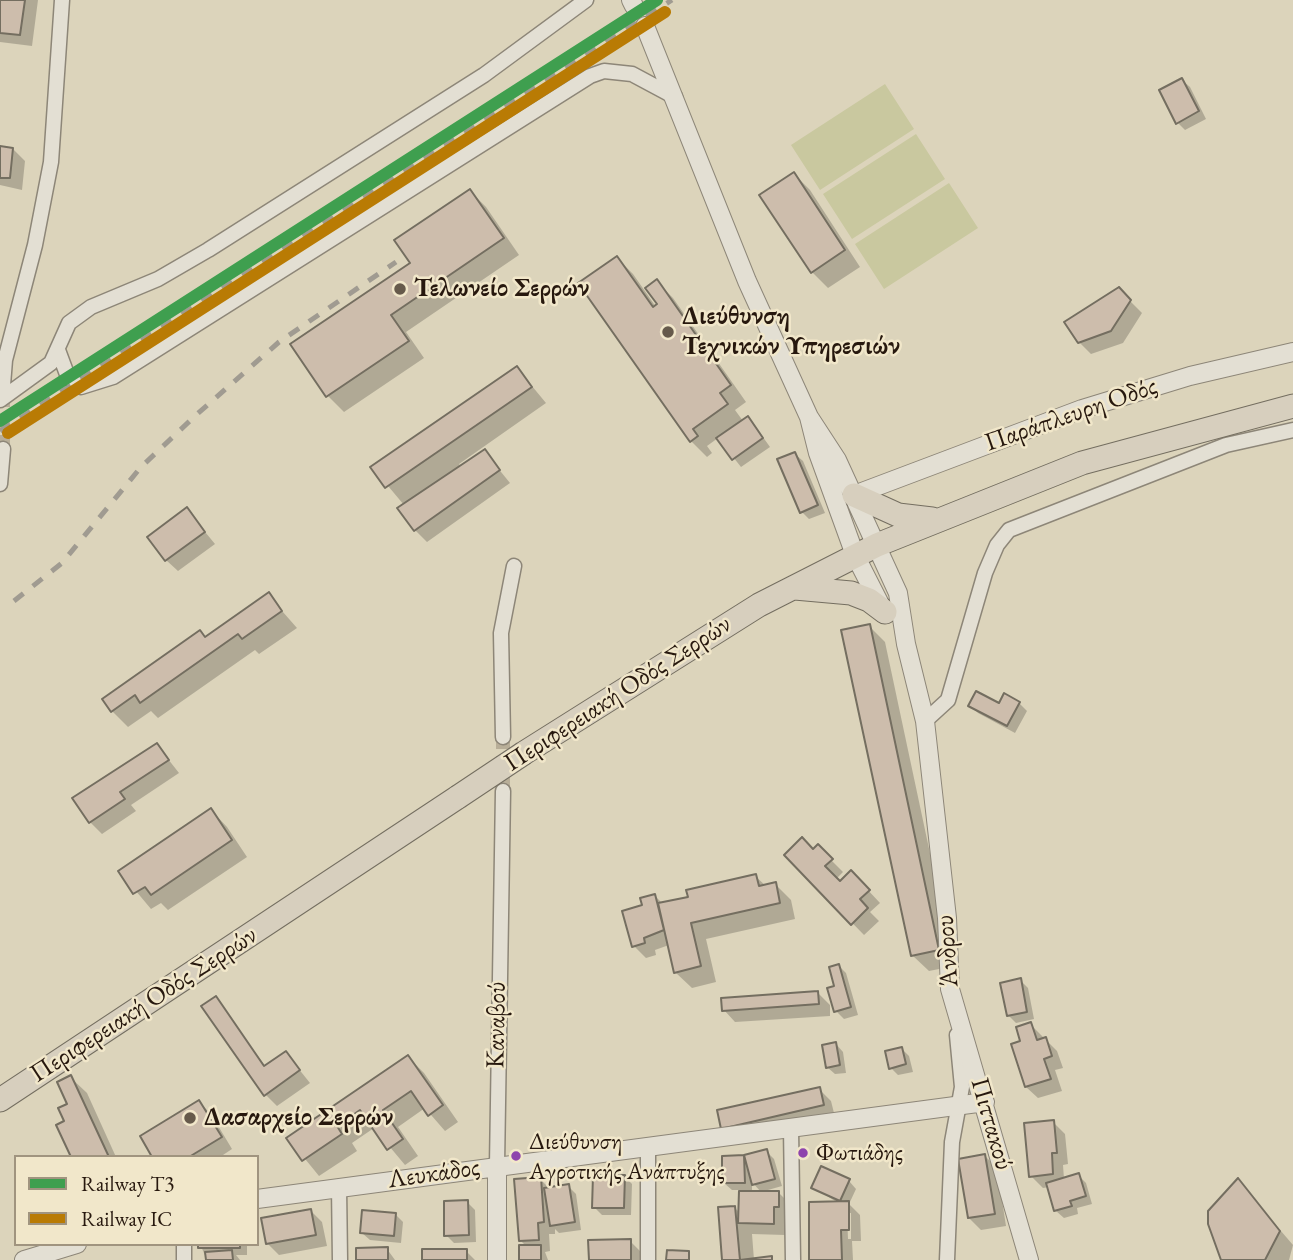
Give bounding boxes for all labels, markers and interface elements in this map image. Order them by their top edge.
place label: Τελωνείο Σερρών [414,273,589,305]
marker: Τελωνείο Σερρών [392,281,408,297]
place label: Διεύθυνση Τεχνικών Υπηρεσιών [682,301,900,362]
marker: Διεύθυνση Τεχνικών Υπηρεσιών [660,324,676,340]
street label: Παράπλευρη Οδός [981,371,1161,459]
street label: Περιφερειακή Οδός Σερρών [499,609,737,779]
street label: Άνδρου [930,914,966,988]
street label: Περιφερειακή Οδός Σερρών [25,920,263,1090]
street label: Καναβού [481,981,513,1069]
street label: Πιττακού [963,1074,1019,1174]
place label: Δασαρχείο Σερρών [204,1102,393,1134]
marker: Δασαρχείο Σερρών [182,1110,198,1126]
place label: Διεύθυνση Αγροτικής Ανάπτυξης [529,1128,725,1184]
place label: Φωτιάδης [816,1139,903,1167]
marker: Φωτιάδης [796,1146,810,1160]
marker: Διεύθυνση Αγροτικής Ανάπτυξης [509,1149,523,1163]
street label: Λευκάδος [386,1152,482,1196]
legend [14,1155,259,1246]
text: Railway T3 [81,1170,174,1197]
text: Railway IC [81,1205,172,1232]

